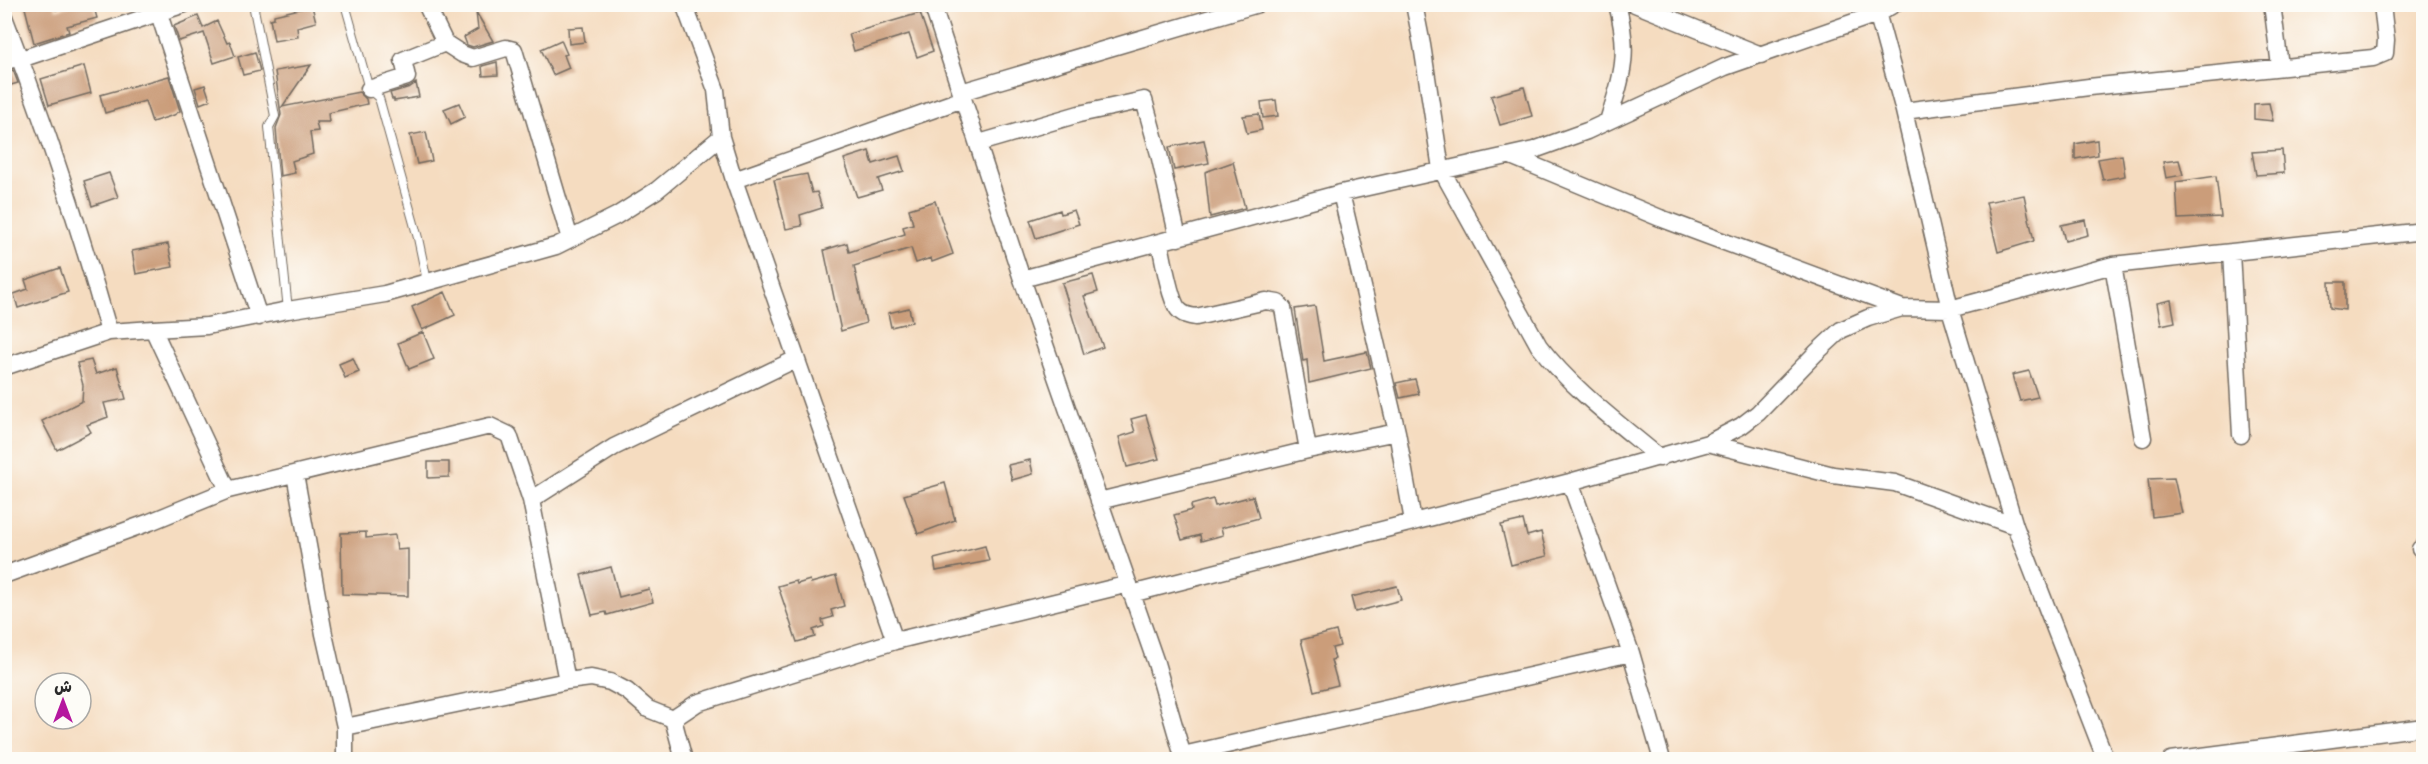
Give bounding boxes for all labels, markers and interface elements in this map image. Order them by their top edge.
north arrow [33,671,93,731]
text: ش [54,676,72,696]

